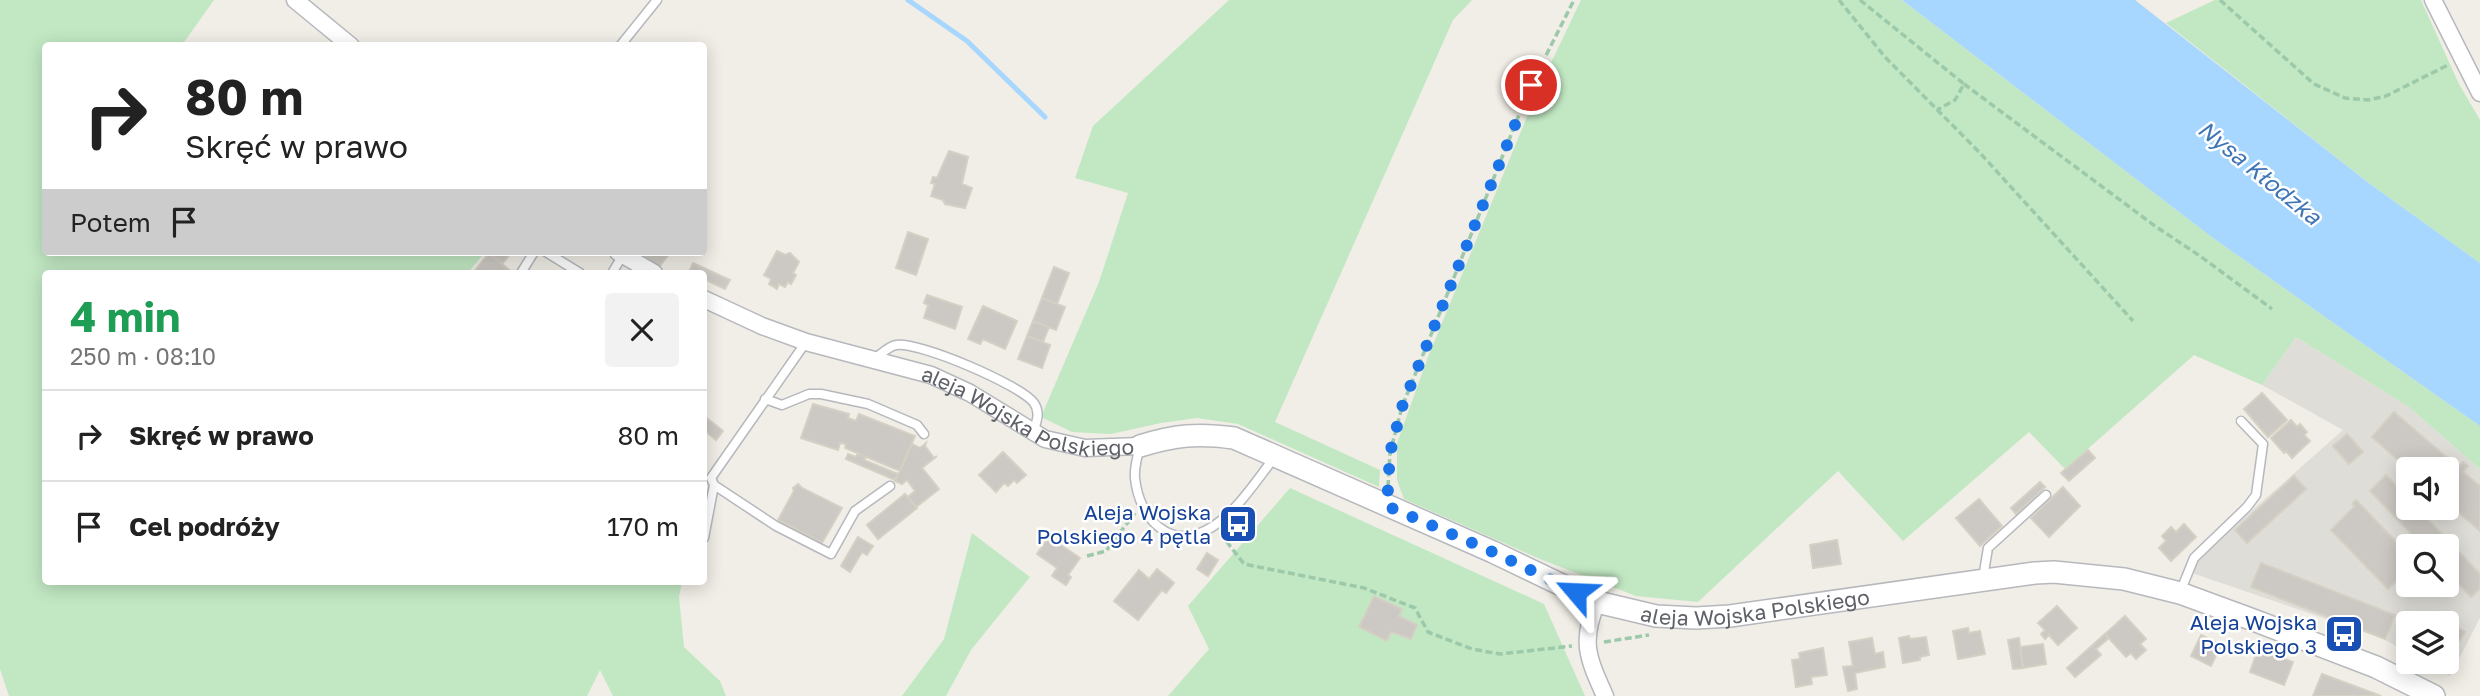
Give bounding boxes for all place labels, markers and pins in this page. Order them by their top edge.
pin [1501,55,1561,115]
place label: Aleja Wojska Polskiego 4 pętla [1036,499,1211,549]
bus stop icon: Aleja Wojska Polskiego 4 pętla [1217,503,1259,545]
place label: Aleja Wojska Polskiego 3 [2190,609,2317,659]
bus stop icon: Aleja Wojska Polskiego 3 [2323,613,2365,655]

